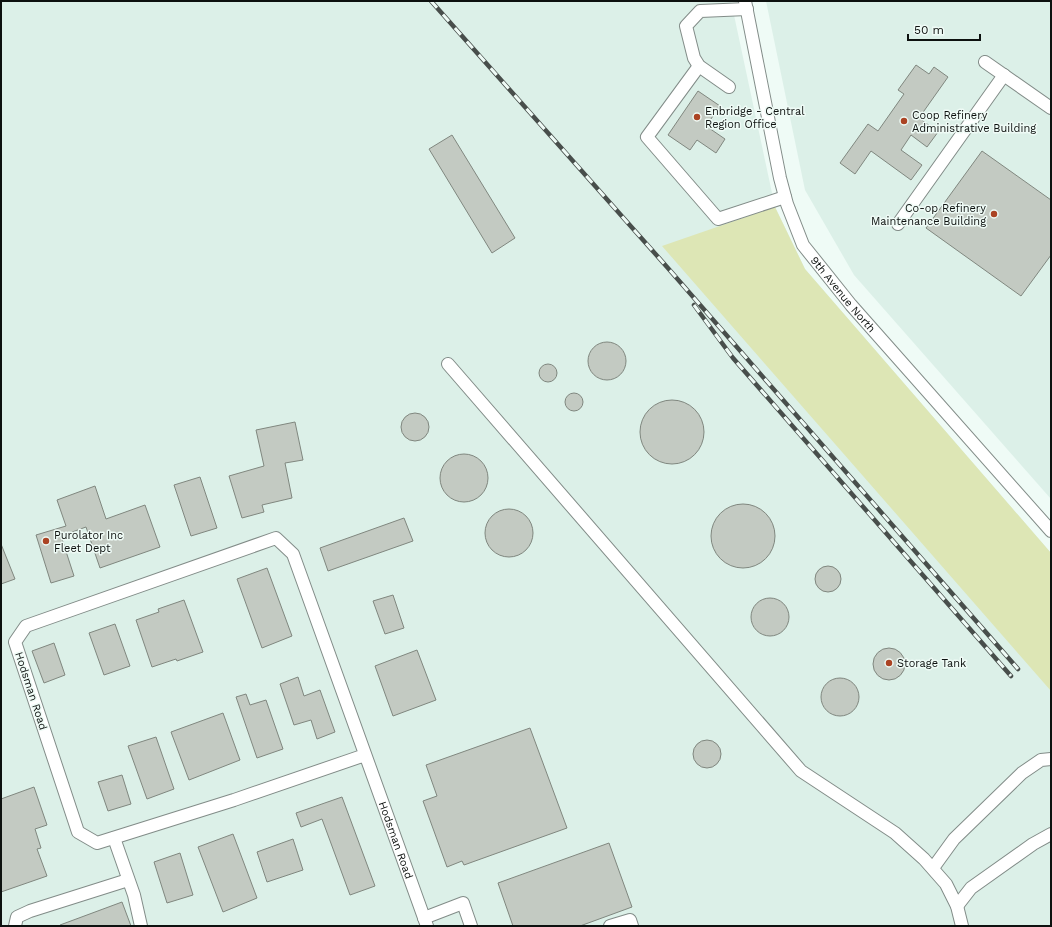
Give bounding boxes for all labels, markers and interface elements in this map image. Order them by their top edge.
scale bar [908,16,980,42]
text: 50 m [914,23,944,37]
place label: Enbridge - Central Region Office [705,105,805,131]
place label: Coop Refinery Administrative Building [912,109,1036,135]
marker: Enbridge - Central Region Office [692,112,702,122]
marker: Coop Refinery Administrative Building [899,116,909,126]
place label: Co-op Refinery Maintenance Building [871,202,986,228]
marker: Co-op Refinery Maintenance Building [989,209,999,219]
street label: 9th Avenue North [808,254,878,335]
place label: Purolator Inc Fleet Dept [54,529,123,555]
marker: Purolator Inc Fleet Dept [41,536,51,546]
street label: Hodsman Road [12,650,50,732]
place label: Storage Tank [897,657,966,670]
marker: Storage Tank [884,658,894,668]
street label: Hodsman Road [376,799,416,881]

